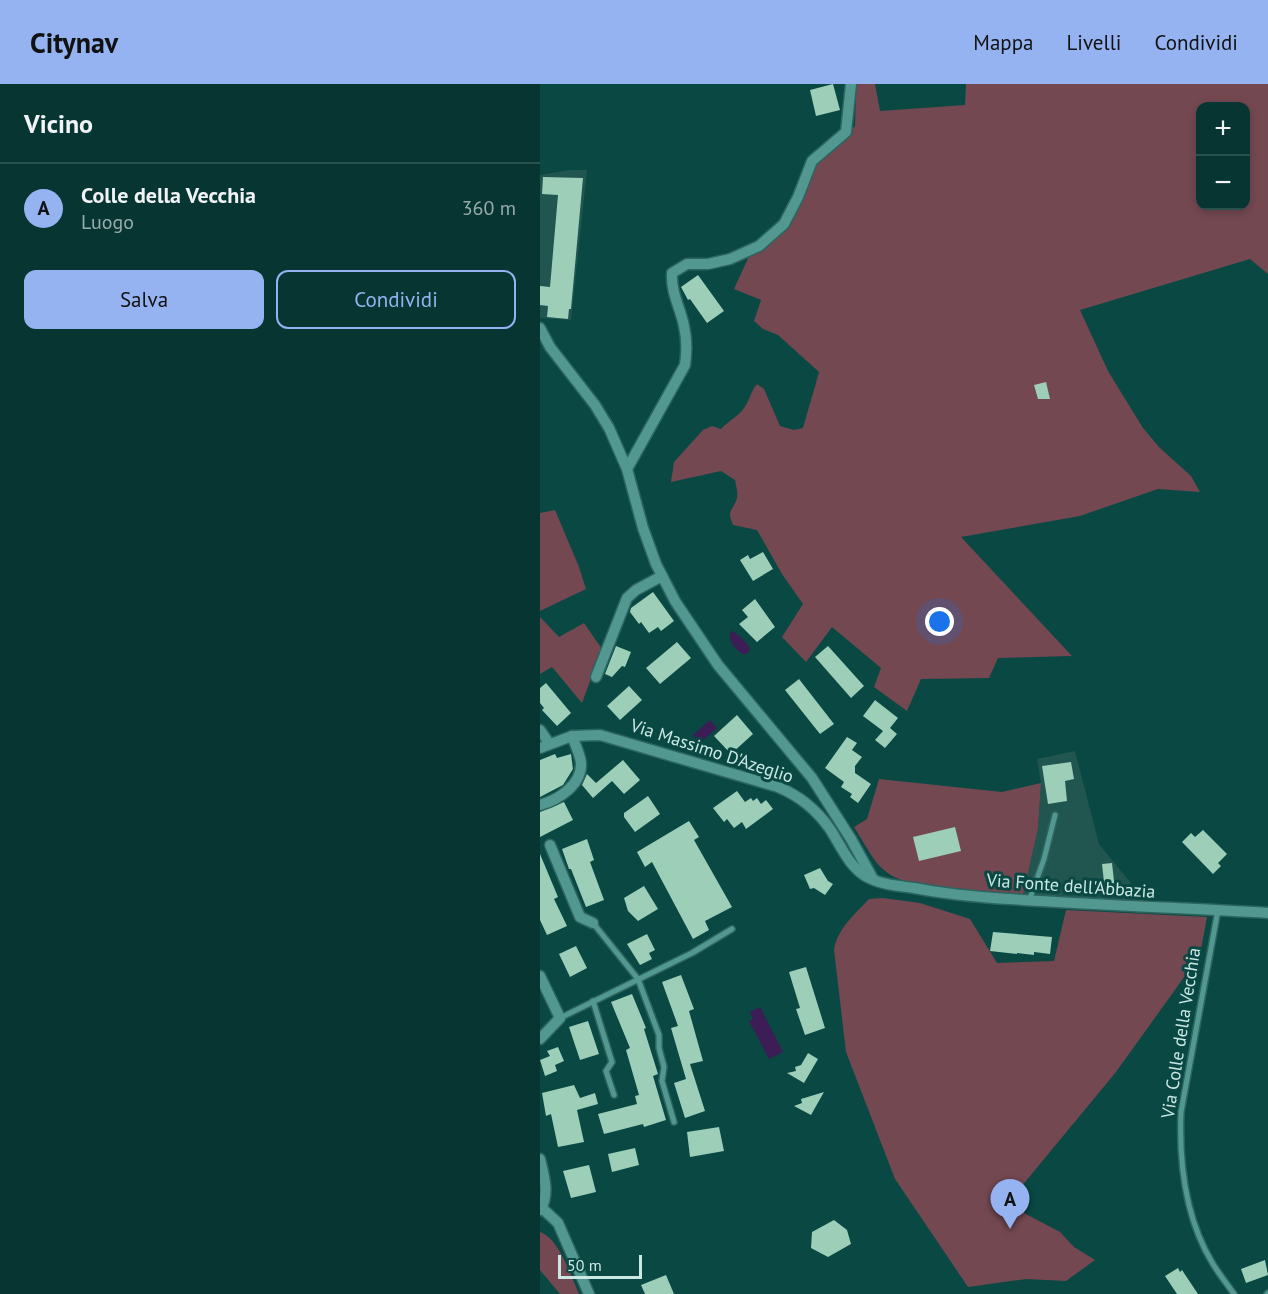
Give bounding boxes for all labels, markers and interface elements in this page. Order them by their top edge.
text: Citynav [30,24,118,61]
text: Mappa [973,29,1033,56]
text: Livelli [1066,29,1121,56]
text: Condividi [1154,29,1238,56]
map controls [1196,102,1250,210]
button: + [1196,102,1250,156]
text: Vicino [24,107,93,140]
button: − [1196,156,1250,210]
text: Colle della Vecchia [81,181,256,209]
text: A [37,195,50,221]
text: 360 m [462,195,516,221]
text: Luogo [81,209,134,235]
button: Salva [24,270,264,329]
button: Condividi [276,270,516,329]
your location [925,607,954,636]
street label: Via Massimo D'Azeglio [627,713,797,788]
street label: Via Fonte dell'Abbazia [985,868,1156,903]
street label: Via Colle della Vecchia [1155,946,1205,1121]
pin: A [990,1180,1030,1229]
scale bar [558,1252,642,1280]
text: 50 m [567,1255,602,1275]

